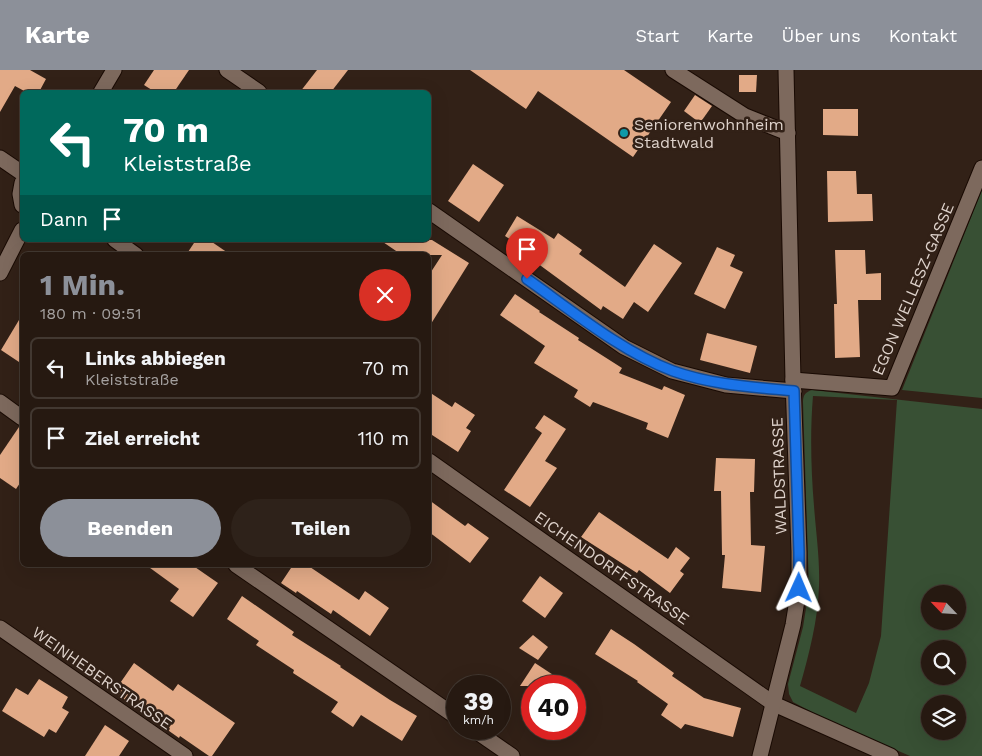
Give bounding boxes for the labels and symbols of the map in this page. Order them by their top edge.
place label: Seniorenwohnheim Stadtwald [634,115,784,152]
marker: Seniorenwohnheim Stadtwald [618,127,630,139]
street label: EGON WELLESZ-GASSE [868,200,958,378]
pin [506,228,548,279]
street label: WALDSTRASSE [767,417,791,535]
street label: EICHENDORFFSTRASSE [531,507,693,629]
position arrow [772,561,824,613]
north arrow [921,585,966,630]
street label: WEINHEBERSTRASSE [28,622,176,734]
speed limit sign: 40 [521,675,586,740]

